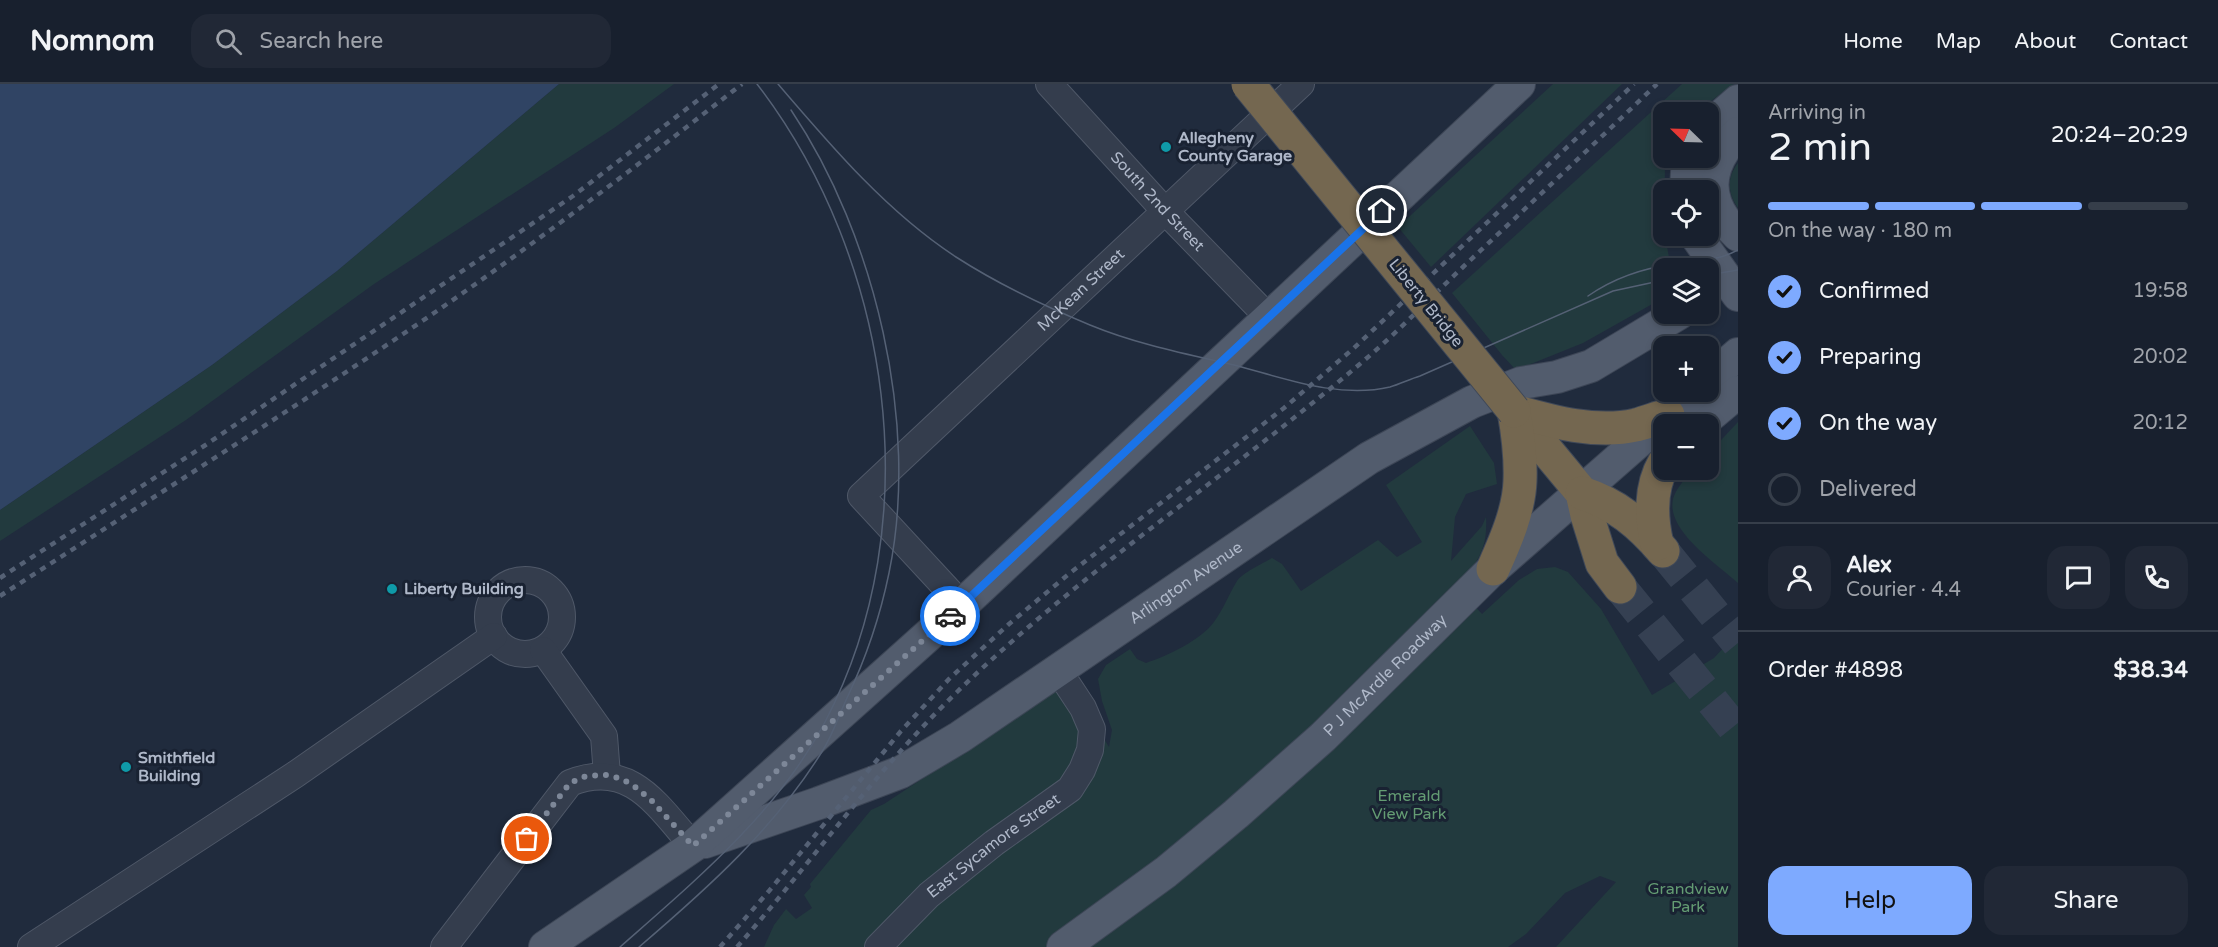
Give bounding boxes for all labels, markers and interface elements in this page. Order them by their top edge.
search box [191,14,611,68]
text: Nomnom [30,24,155,58]
icon: search [212,25,245,58]
text: Search here [260,28,383,54]
text: Home [1843,29,1903,54]
text: Map [1936,29,1981,54]
text: About [2014,29,2076,54]
text: Contact [2109,29,2188,54]
text: Arriving in [1768,101,1866,125]
north arrow [1653,102,1719,168]
map controls [1653,102,1719,480]
text: 20:24–20:29 [2051,122,2188,148]
text: 2 min [1768,124,1872,171]
place label: Allegheny County Garage [1178,128,1292,166]
marker: Allegheny County Garage [1159,140,1173,154]
street label: South 2nd Street [1106,148,1209,256]
button: locate [1653,180,1719,246]
pin [1356,185,1407,236]
icon: home [1365,194,1398,227]
text: On the way · 180 m [1768,219,1952,243]
street label: McKean Street [1033,244,1129,336]
street label: Liberty Bridge [1384,255,1468,351]
button: layers [1653,258,1719,324]
icon: check [1768,275,1801,308]
text: Confirmed [1819,278,1929,304]
text: 19:58 [2133,279,2188,303]
button: + [1653,336,1719,402]
icon: check [1768,341,1801,374]
text: Preparing [1819,344,1922,370]
text: 20:02 [2133,345,2188,369]
icon: check [1768,407,1801,440]
text: On the way [1819,410,1937,436]
text: 20:12 [2133,411,2188,435]
button: − [1653,414,1719,480]
text: Delivered [1819,476,1917,502]
street label: Arlington Avenue [1125,537,1246,629]
button: person [1768,546,1831,609]
button: chat [2047,546,2110,609]
button: phone [2125,546,2188,609]
text: Alex [1846,552,1892,578]
text: Courier · 4.4 [1846,578,1961,602]
place label: Liberty Building [404,579,524,599]
marker: Liberty Building [385,582,399,596]
courier [920,586,980,646]
icon: car [934,600,967,633]
street label: P J McArdle Roadway [1319,610,1451,741]
text: Order #4898 [1768,657,1903,683]
text: $38.34 [2113,657,2188,683]
place label: Smithfield Building [138,748,215,786]
marker: Smithfield Building [119,760,133,774]
park label: Emerald View Park [1372,786,1447,824]
street label: East Sycamore Street [923,789,1064,903]
pin [501,813,552,864]
icon: bag [510,822,543,855]
button: Help [1768,866,1972,935]
button: Share [1984,866,2188,935]
park label: Grandview Park [1647,879,1729,917]

